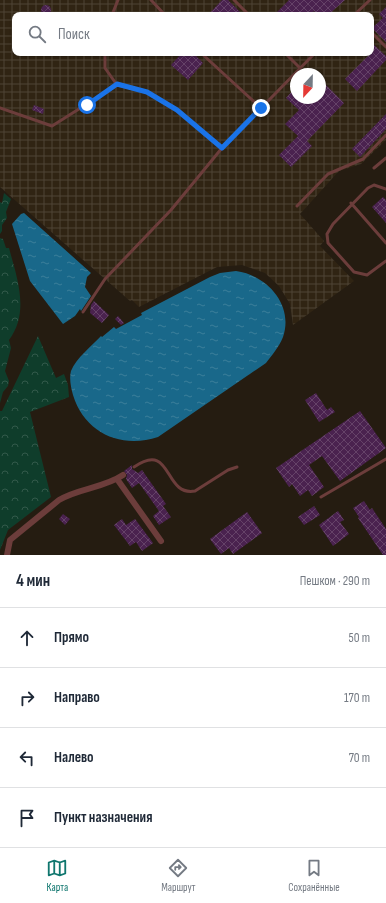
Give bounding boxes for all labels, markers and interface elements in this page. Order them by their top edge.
search box [12,12,374,56]
icon: search [26,23,48,45]
text: Поиск [58,25,90,44]
north arrow [290,68,326,104]
route start [78,96,96,114]
route end [252,99,270,117]
text: 4 мин [16,571,50,591]
text: Пешком · 290 m [300,573,370,589]
icon: ahead [16,627,38,649]
text: Прямо [54,628,89,647]
text: 50 m [349,630,370,646]
icon: right [16,687,38,709]
text: Направо [54,688,100,707]
text: 170 m [344,690,370,706]
icon: left [16,747,38,769]
text: Налево [54,748,94,767]
text: 70 m [349,750,370,766]
icon: arrive [16,807,38,829]
text: Пункт назначения [54,808,152,827]
tab: Карта [46,857,68,894]
tab: Маршрут [161,857,196,894]
tab: Сохранённые [288,857,340,894]

